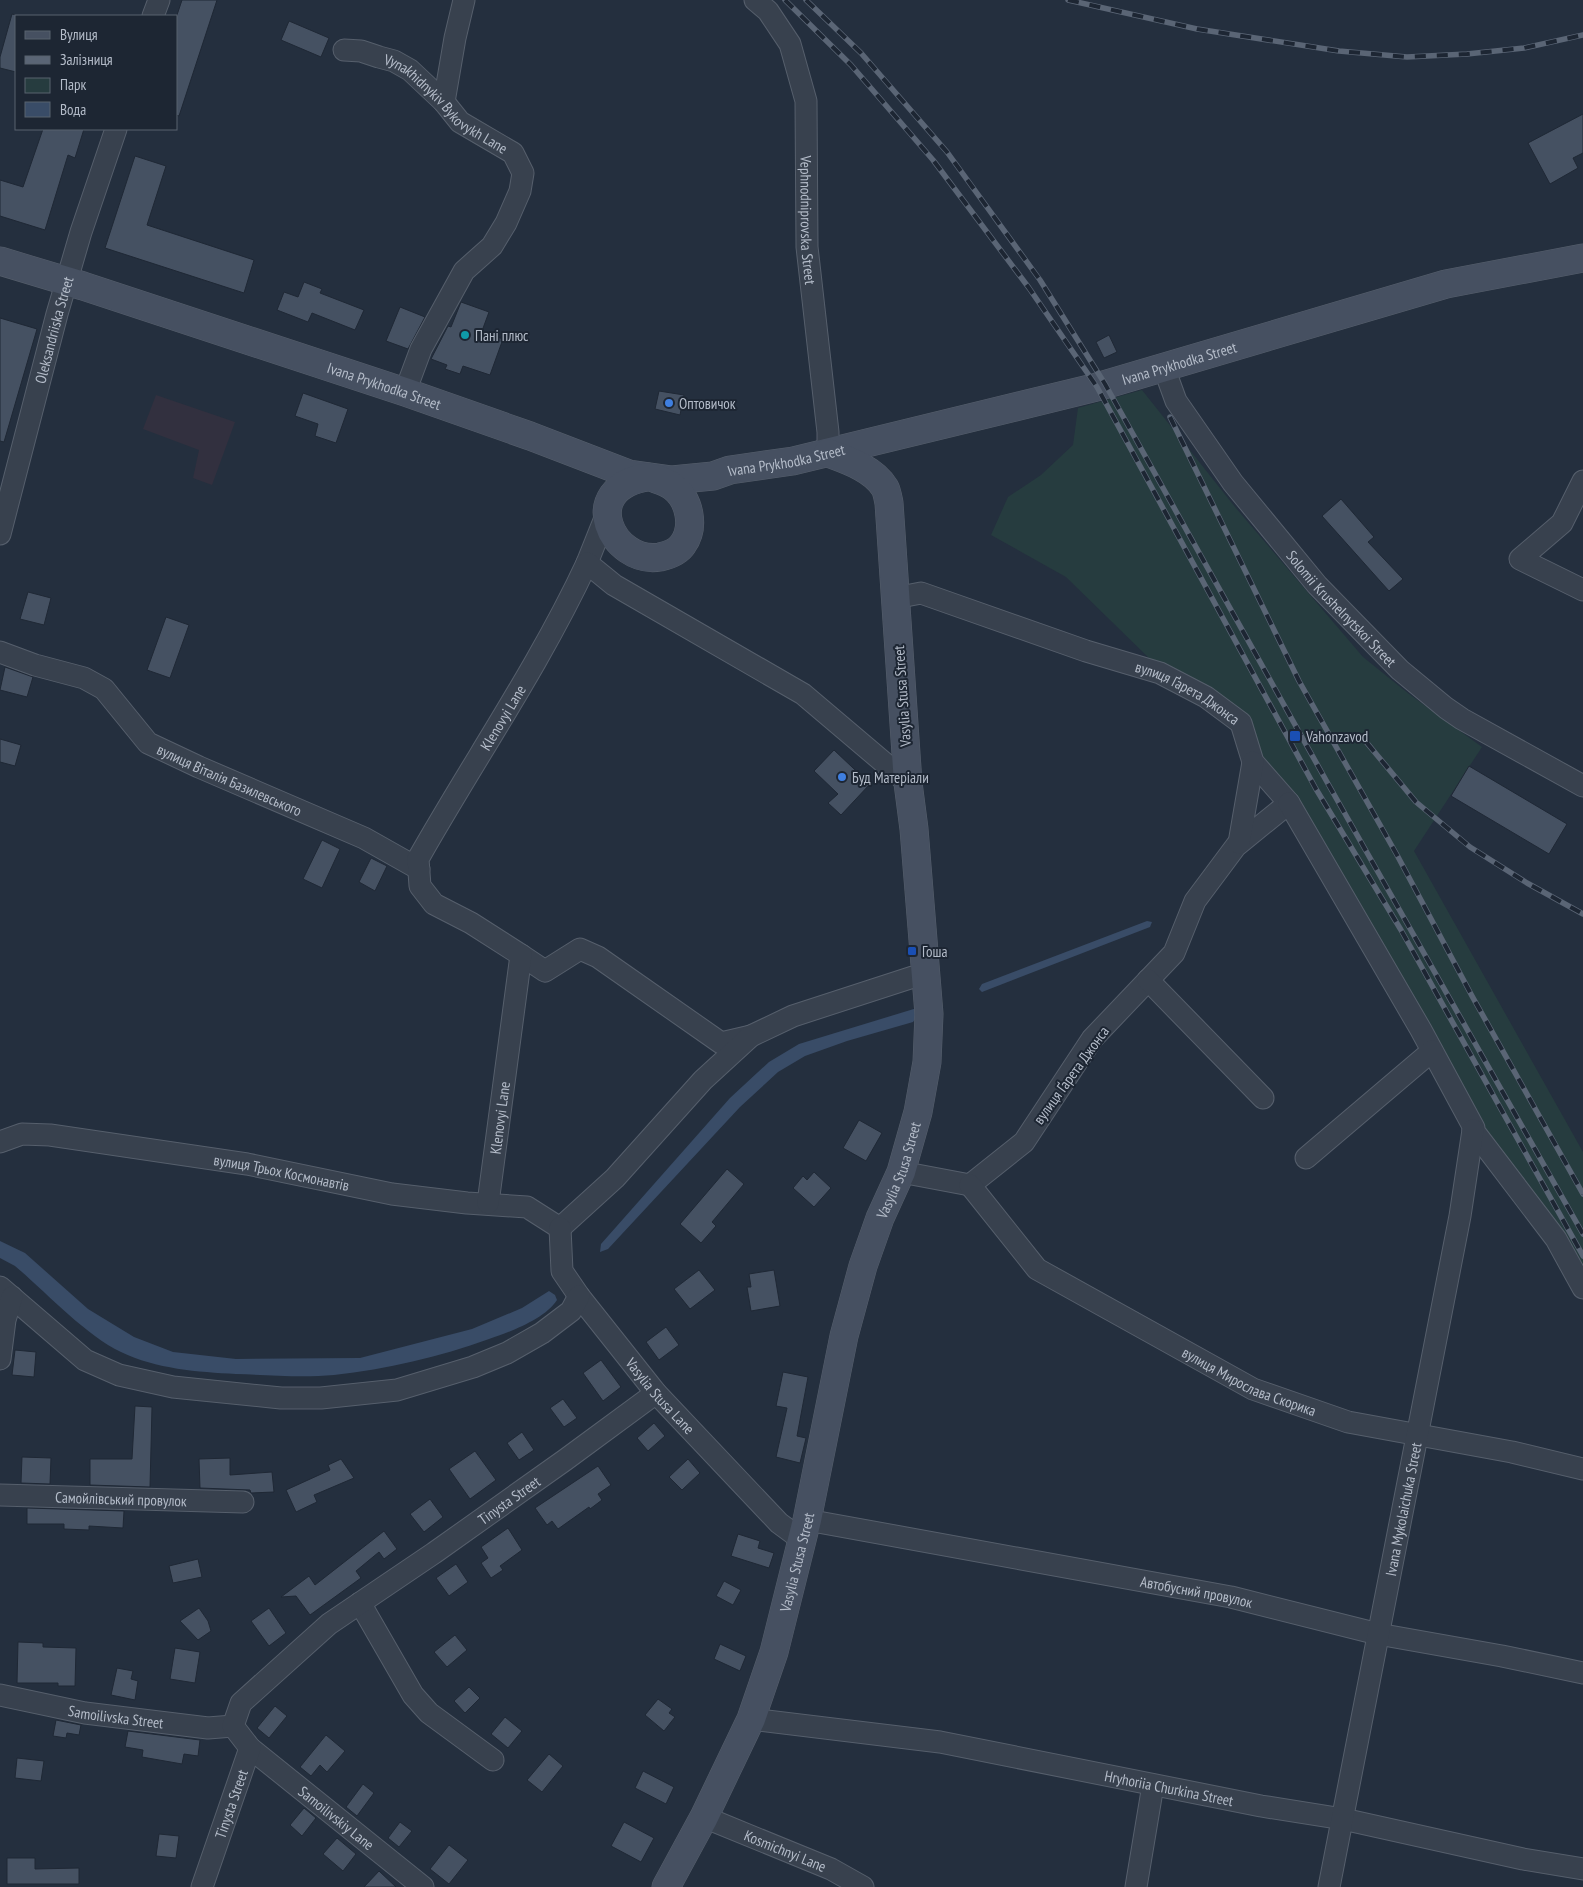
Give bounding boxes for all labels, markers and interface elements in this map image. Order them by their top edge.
legend [15,15,178,130]
text: Вулиця [60,25,98,44]
street label: Vynakhidnykiv Bykovykh Lane [381,49,511,157]
text: Залізниця [60,50,113,69]
text: Парк [60,75,86,94]
text: Вода [60,100,86,119]
street label: Vephnodniprovska Street [797,155,821,285]
street label: Oleksandriiska Street [30,274,77,385]
place label: Пані плюс [475,326,529,345]
marker: Пані плюс [459,329,471,341]
street label: Ivana Prykhodka Street [1119,337,1239,389]
street label: Ivana Prykhodka Street [325,358,444,413]
place label: Оптовичок [679,394,736,413]
marker: Оптовичок [663,397,675,409]
street label: Ivana Prykhodka Street [725,439,847,480]
street label: Solomii Krushelnytskoi Street [1283,546,1401,670]
street label: Vasylia Stusa Street [889,645,915,748]
street label: вулиця Ґарета Джонса [1133,657,1244,728]
street label: Klenovyi Lane [476,681,529,753]
place label: Vahonzavod [1305,727,1368,746]
marker: Vahonzavod [1288,729,1302,743]
street label: вулиця Віталія Базилевського [154,739,305,820]
place label: Буд Матерiали [852,768,929,787]
marker: Буд Матерiали [836,771,848,783]
place label: Гоша [922,942,947,961]
marker: Гоша [906,945,918,957]
street label: вулиця Ґарета Джонса [1029,1022,1113,1128]
street label: Klenovyi Lane [485,1080,514,1155]
street label: Vasylia Stusa Street [871,1120,924,1222]
street label: вулиця Трьох Космонавтів [213,1150,351,1194]
street label: вулиця Мирослава Скорика [1179,1342,1319,1420]
street label: Vasylia Stusa Lane [621,1353,699,1438]
street label: Ivana Mykolaichuka Street [1380,1441,1425,1578]
street label: Tinysta Street [474,1471,544,1528]
street label: Самойлівський провулок [55,1487,187,1510]
street label: Vasylia Stusa Street [775,1511,818,1614]
street label: Автобусний провулок [1139,1571,1255,1612]
street label: Samoilivska Street [67,1700,165,1732]
street label: Hryhoriia Churkina Street [1103,1766,1235,1810]
street label: Tinysta Street [210,1767,251,1841]
street label: Samoilivskiy Lane [295,1781,378,1854]
street label: Kosmichnyi Lane [742,1825,829,1876]

